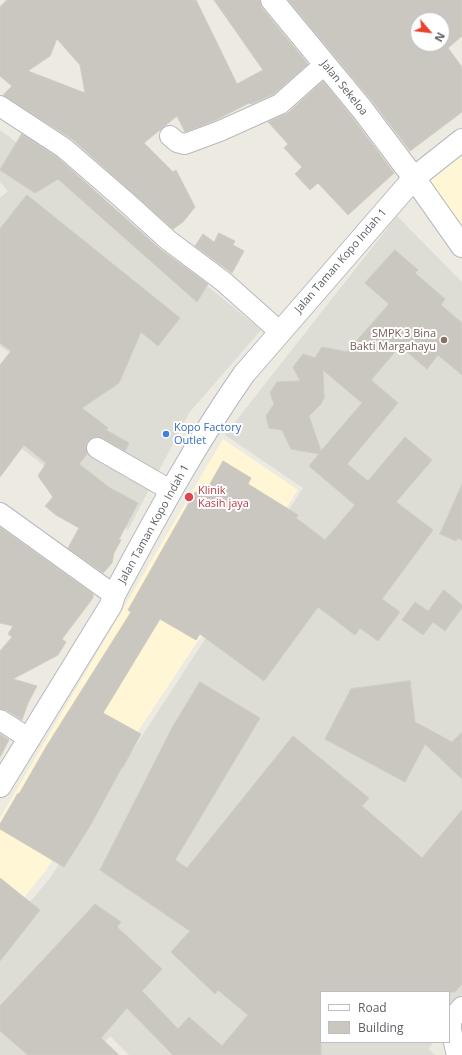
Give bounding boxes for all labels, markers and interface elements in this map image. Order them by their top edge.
north arrow [410,12,450,52]
text: N [431,30,449,45]
street label: Jalan Sekeloa [318,58,370,118]
street label: Jalan Taman Kopo Indah 1 [292,206,390,316]
place label: SMPK 3 Bina Bakti Margahayu [350,327,436,353]
marker: SMPK 3 Bina Bakti Margahayu [439,335,449,345]
place label: Kopo Factory Outlet [174,421,241,447]
marker: Kopo Factory Outlet [161,429,171,439]
street label: Jalan Taman Kopo Indah 1 [116,462,192,586]
place label: Klinik Kasih jaya [198,484,249,510]
marker: Klinik Kasih jaya [183,491,195,503]
legend [320,991,450,1043]
text: Road [358,999,387,1016]
text: Building [358,1019,403,1036]

